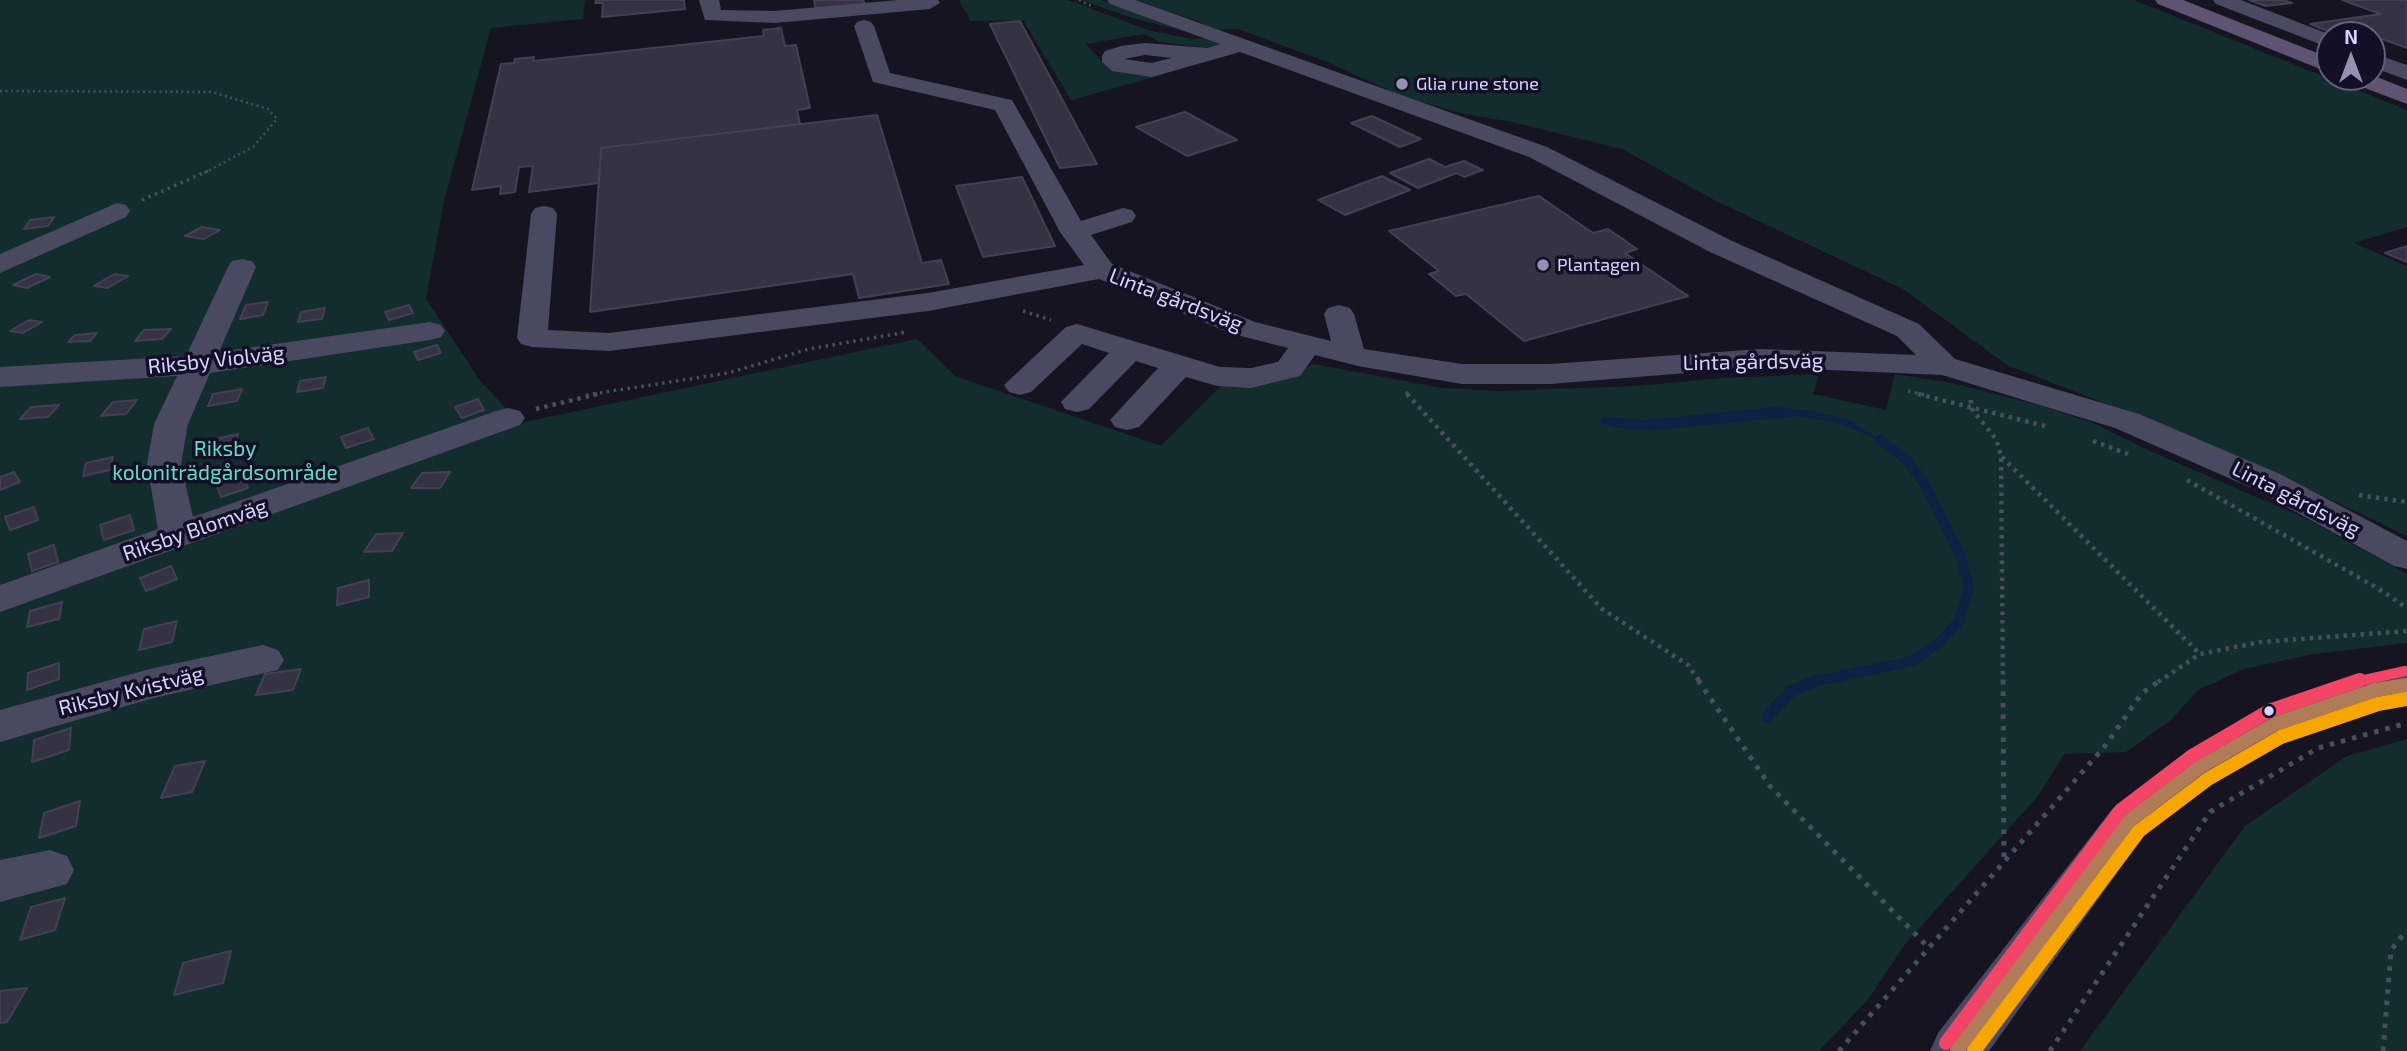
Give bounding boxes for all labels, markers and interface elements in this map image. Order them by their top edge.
north arrow [2316,21,2386,91]
text: N [2344,25,2358,48]
place label: Glia rune stone [1416,73,1539,95]
marker: Glia rune stone [1394,76,1410,92]
place label: Plantagen [1557,254,1640,276]
marker: Plantagen [1535,257,1551,273]
street label: Linta gårdsväg [1106,263,1246,337]
street label: Riksby Violväg [146,340,286,380]
street label: Linta gårdsväg [1682,348,1824,376]
park label: Riksby koloniträdgårdsområde [112,436,338,486]
street label: Linta gårdsväg [2228,456,2364,542]
street label: Riksby Blomväg [119,493,271,567]
street label: Riksby Kvistväg [56,661,206,721]
unlabelled marker [2262,704,2276,718]

